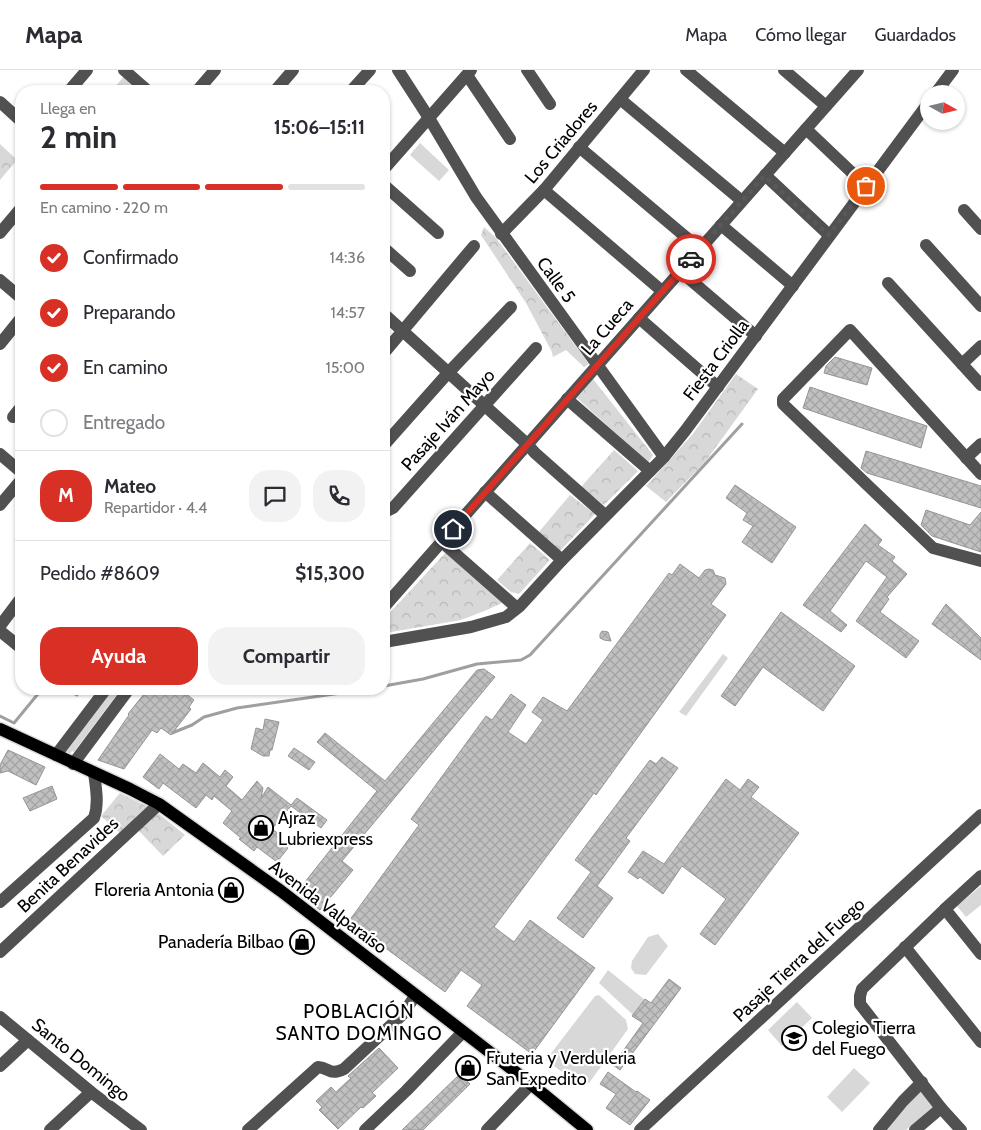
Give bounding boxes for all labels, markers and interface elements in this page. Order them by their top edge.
text: Mapa [25,20,82,49]
text: Mapa [685,24,727,46]
text: Cómo llegar [755,24,847,46]
text: Guardados [875,24,956,46]
north arrow [920,85,965,130]
map controls [920,85,965,130]
street label: Los Criadores [520,96,602,188]
text: Llega en [40,99,96,118]
text: 15:06–15:11 [274,116,365,139]
text: 2 min [40,117,117,156]
pin [845,165,887,207]
icon: bag [852,172,880,200]
text: En camino · 220 m [40,198,168,217]
courier [666,234,716,284]
icon: check [40,244,68,272]
icon: car [677,245,705,273]
text: Confirmado [83,246,179,269]
text: 14:36 [329,248,365,267]
street label: Calle 5 [532,253,580,307]
street label: La Cueca [576,294,638,360]
icon: check [40,299,68,327]
text: Preparando [83,301,176,324]
text: 14:57 [331,303,365,322]
street label: Fiesta Criolla [678,315,754,405]
icon: check [40,354,68,382]
text: En camino [83,356,168,379]
text: 15:00 [325,358,365,377]
street label: Pasaje Iván Mayo [397,364,500,475]
text: Entregado [83,411,165,434]
button: chat [249,470,301,522]
button: phone [313,470,365,522]
text: Mateo [104,475,156,498]
text: M [58,484,74,507]
text: Repartidor · 4.4 [104,498,207,517]
pin [432,508,474,550]
icon: home [439,515,467,543]
text: Pedido #8609 [40,562,160,585]
text: $15,300 [295,562,365,585]
button: Ayuda [40,627,198,685]
button: Compartir [208,627,365,685]
place label: Ajraz Lubriexpress [278,807,373,850]
street label: Benita Benavides [13,813,123,917]
shop icon: Ajraz Lubriexpress [248,815,274,841]
street label: Avenida Valparaíso [265,855,391,959]
shop icon: Floreria Antonia [218,877,244,903]
place label: Floreria Antonia [94,879,214,901]
street label: Pasaje Tierra del Fuego [729,893,869,1027]
shop icon: Panadería Bilbao [289,929,315,955]
place label: Panadería Bilbao [158,931,284,953]
district label: POBLACIÓN SANTO DOMINGO [275,999,443,1045]
street label: Santo Domingo [27,1014,135,1107]
place label: Colegio Tierra del Fuego [812,1017,916,1060]
school or university icon: Colegio Tierra del Fuego [781,1025,807,1051]
place label: Fruteria y Verduleria San Expedito [486,1047,636,1090]
shop icon: Fruteria y Verduleria San Expedito [455,1055,481,1081]

